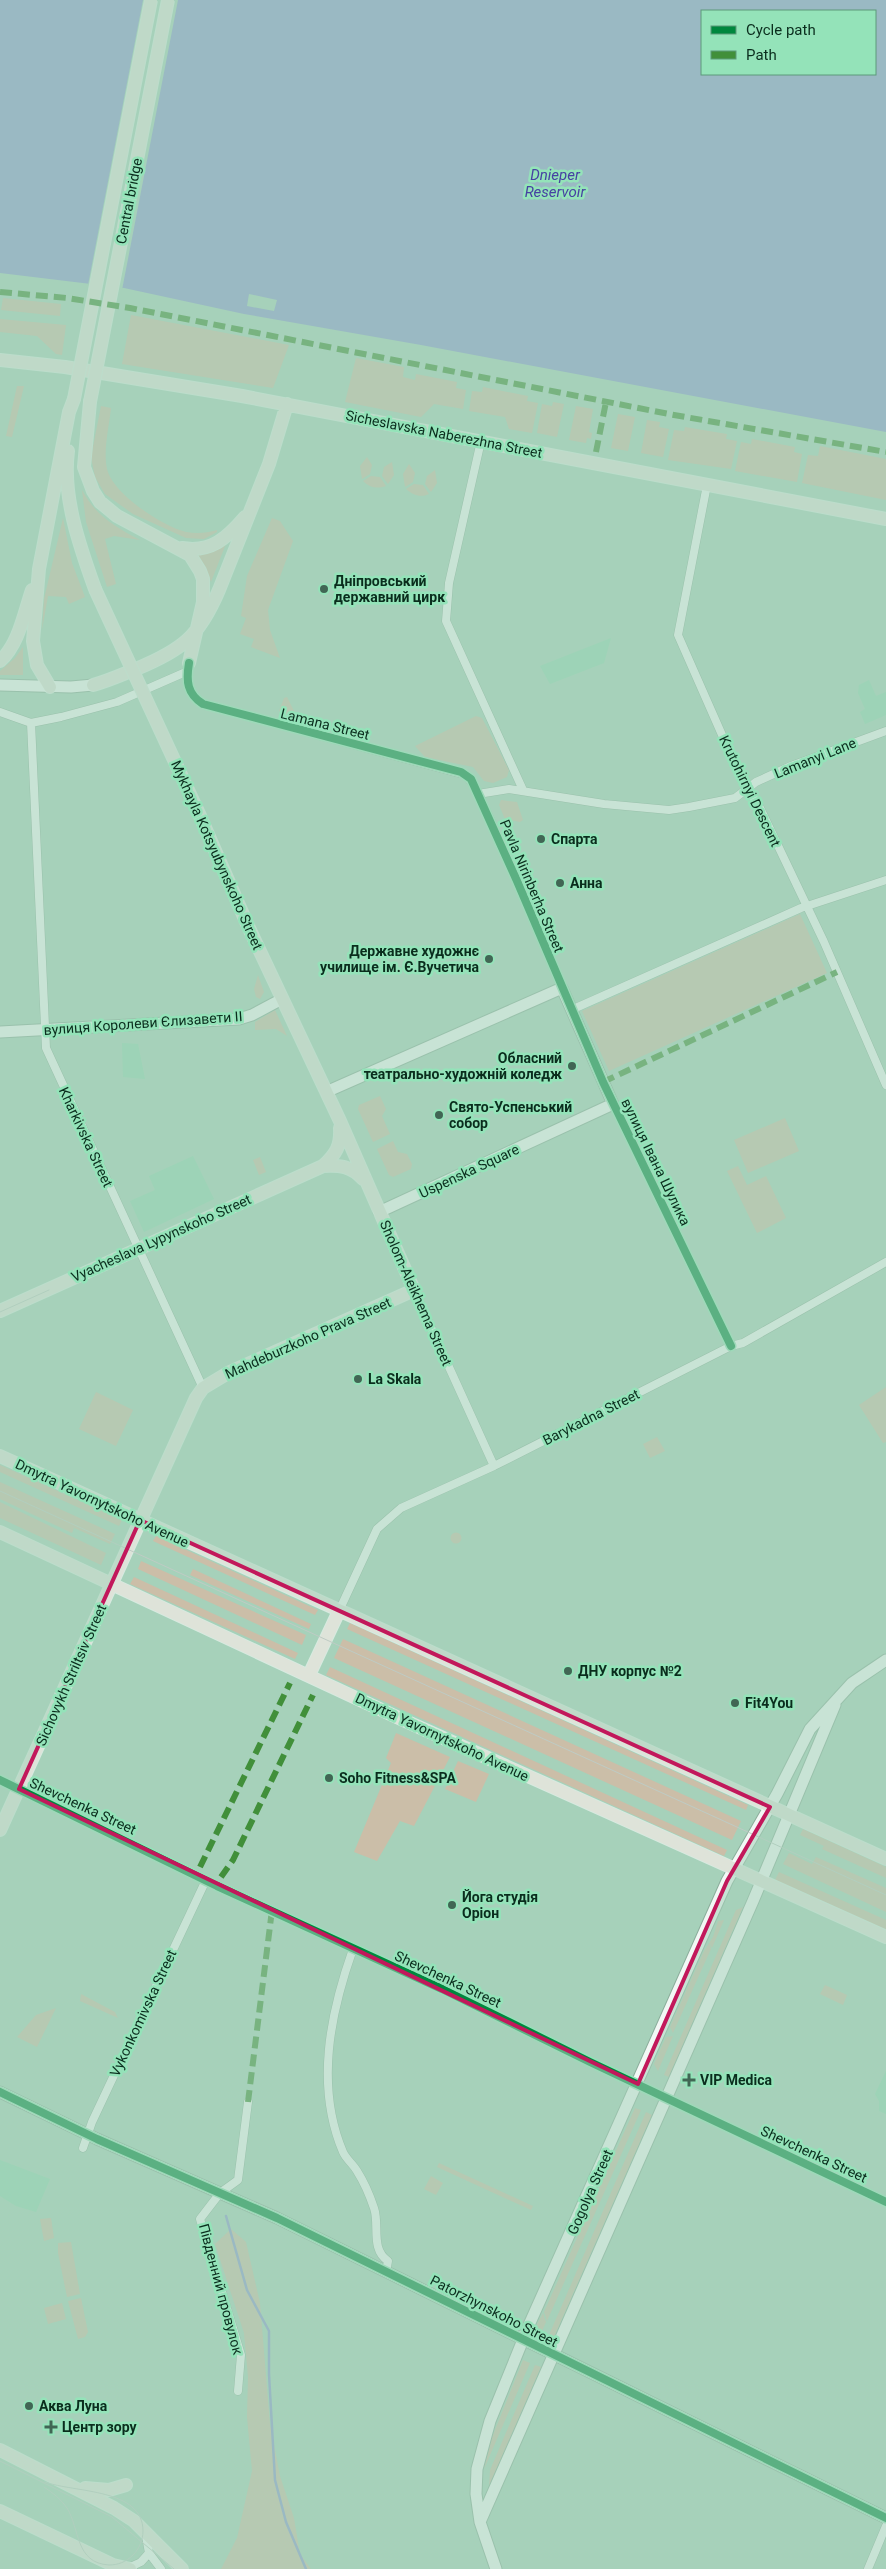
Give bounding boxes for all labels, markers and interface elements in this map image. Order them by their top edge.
legend [701,10,876,75]
text: Cycle path [746,21,816,39]
text: Path [746,46,777,64]
street label: Central bridge [113,157,145,245]
water label: Dnieper Reservoir [525,166,586,201]
street label: Sicheslavska Naberezhna Street [344,407,544,461]
place label: Дніпровський державний цирк [334,573,445,605]
marker: Дніпровський державний цирк [318,583,330,595]
street label: Lamana Street [279,705,371,743]
street label: Krutohirnyi Descent [716,733,784,850]
street label: Lamanyi Lane [772,734,858,782]
street label: Mykhayla Kotsyubynskoho Street [168,758,266,953]
street label: Pavla Nirinberha Street [497,817,567,955]
place label: Спарта [551,831,598,847]
marker: Спарта [535,833,547,845]
place label: Анна [570,875,603,891]
marker: Анна [554,877,566,889]
place label: Державне художнє училище ім. Є.Вучетича [320,943,480,975]
marker: Державне художнє училище ім. Є.Вучетича [483,953,495,965]
street label: вулиця Королеви Єлизавети ІІ [43,1008,243,1038]
place label: Обласний театрально-художній коледж [364,1050,562,1082]
marker: Обласний театрально-художній коледж [566,1060,578,1072]
street label: Kharkivska Street [56,1084,116,1190]
street label: вулиця Івана Шулика [618,1096,694,1228]
place label: Свято-Успенський собор [449,1099,572,1131]
marker: Свято-Успенський собор [433,1109,445,1121]
street label: Uspenska Square [417,1141,521,1201]
street label: Vyacheslava Lypynskoho Street [69,1191,254,1285]
street label: Sholom-Aleikhema Street [377,1218,455,1369]
street label: Mahdeburzkoho Prava Street [223,1294,394,1382]
place label: La Skala [368,1371,422,1387]
marker: La Skala [352,1373,364,1385]
street label: Barykadna Street [540,1386,642,1448]
street label: Dmytra Yavornytskoho Avenue [13,1456,191,1550]
street label: Sichovykh Striltsiv Street [33,1601,110,1748]
place label: ДНУ корпус №2 [578,1663,682,1679]
marker: ДНУ корпус №2 [562,1665,574,1677]
street label: Dmytra Yavornytskoho Avenue [353,1690,531,1784]
place label: Fit4You [745,1695,793,1711]
marker: Fit4You [729,1697,741,1709]
place label: Soho Fitness&SPA [339,1770,456,1786]
marker: Soho Fitness&SPA [323,1772,335,1784]
street label: Shevchenka Street [27,1774,139,1838]
place label: Йога студія Оріон [462,1889,538,1921]
marker: Йога студія Оріон [446,1899,458,1911]
street label: Vykonkomivska Street [107,1947,180,2079]
street label: Shevchenka Street [392,1947,504,2011]
place label: VIP Medica [700,2072,772,2088]
marker: VIP Medica [682,2073,696,2087]
street label: Shevchenka Street [758,2122,870,2186]
street label: Gogolya Street [564,2147,616,2237]
street label: Південний провулок [196,2222,246,2357]
street label: Patorzhynskoho Street [428,2272,561,2350]
place label: Аква Луна [39,2398,108,2414]
marker: Аква Луна [23,2400,35,2412]
place label: Центр зору [62,2419,138,2435]
marker: Центр зору [44,2420,58,2434]

